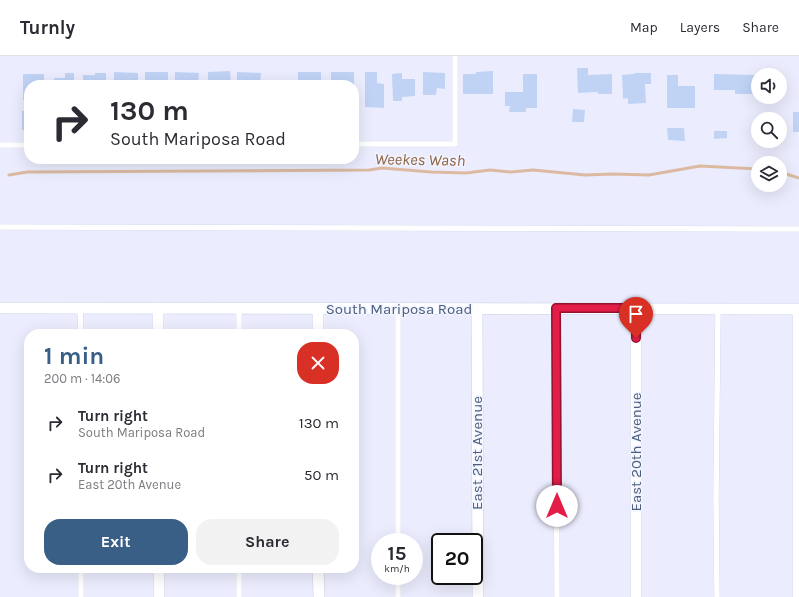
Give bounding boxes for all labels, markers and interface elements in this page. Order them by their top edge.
text: Turnly [20,17,75,39]
text: Map [630,19,658,36]
text: Layers [680,19,720,36]
text: Share [742,19,779,36]
map controls [751,68,787,192]
button: sound [751,68,787,104]
text: 130 m [110,94,189,127]
icon: right [44,96,96,148]
button: search [751,112,787,148]
text: South Mariposa Road [110,128,286,150]
water label: Weekes Wash [375,149,465,170]
button: layers [751,156,787,192]
pin [619,297,653,338]
street label: South Mariposa Road [326,300,472,318]
icon: arrive [625,303,647,325]
text: 1 min [44,342,104,370]
button: close [297,342,339,384]
text: 200 m · 14:06 [44,371,120,386]
street label: East 20th Avenue [627,393,645,512]
street label: East 21st Avenue [468,396,486,510]
text: Turn right [78,407,148,425]
icon: right [44,412,66,434]
text: 130 m [299,414,339,432]
text: South Mariposa Road [78,425,205,440]
text: Turn right [78,459,148,477]
icon: right [44,464,66,486]
text: 50 m [304,466,339,484]
text: East 20th Avenue [78,477,181,492]
position arrow [536,485,578,527]
button: Exit [44,519,188,565]
button: Share [196,519,339,565]
speed limit sign: 20 [431,533,483,585]
text: 15 [388,542,406,565]
text: km/h [384,563,410,575]

